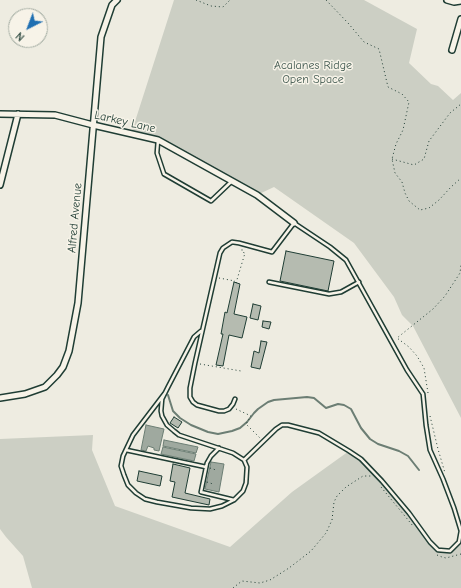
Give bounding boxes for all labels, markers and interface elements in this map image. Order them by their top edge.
north arrow [8,8,48,48]
text: N [13,29,27,44]
park label: Acalanes Ridge Open Space [274,59,352,87]
street label: Larkey Lane [93,108,157,136]
street label: Alfred Avenue [65,182,85,254]

